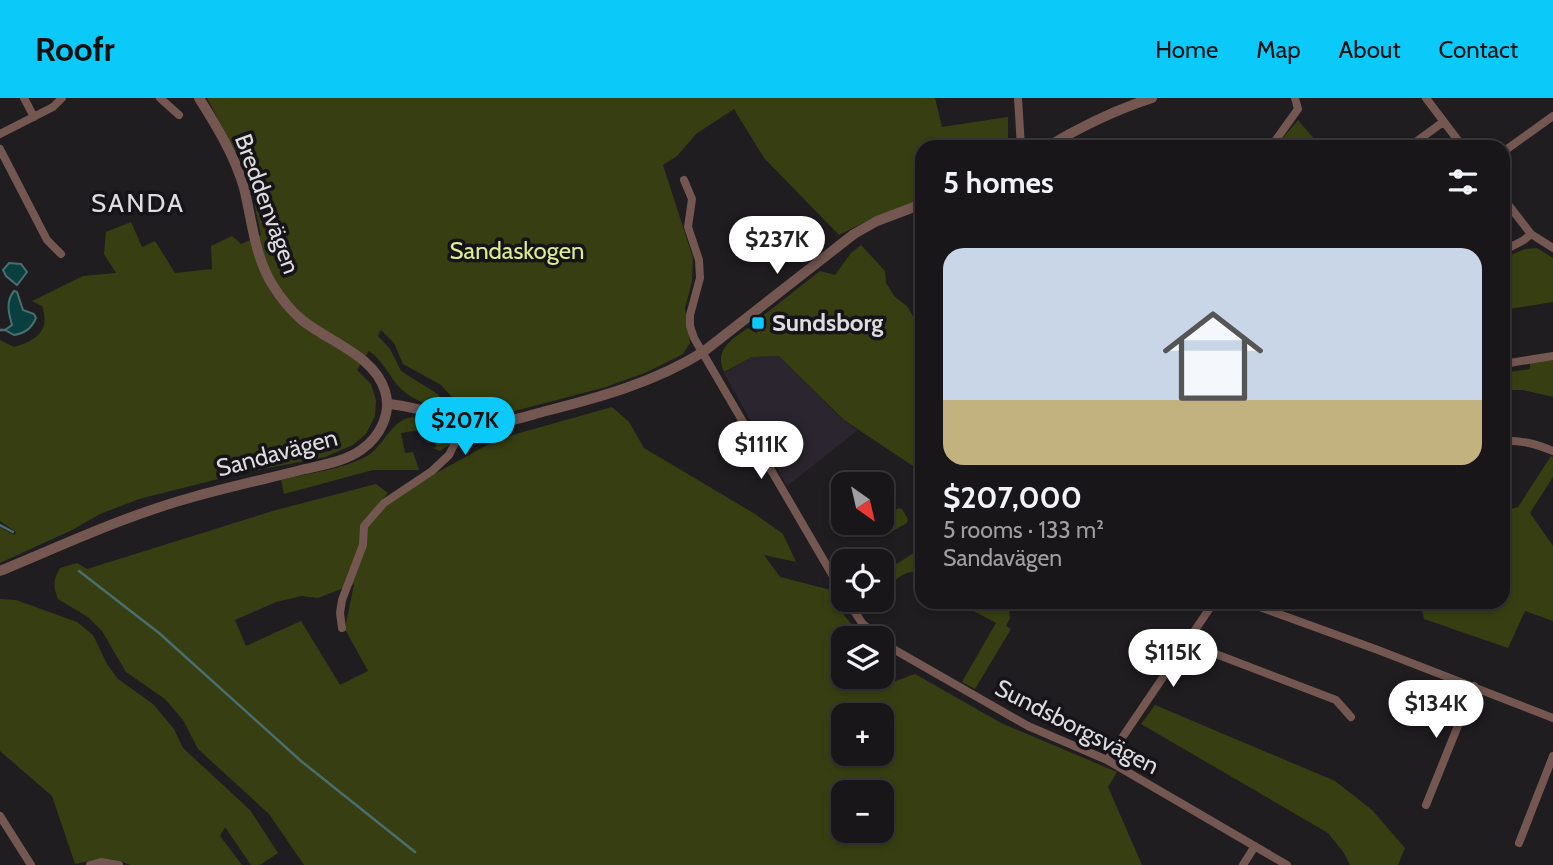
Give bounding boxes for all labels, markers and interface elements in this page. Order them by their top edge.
text: Roofr [35,29,115,69]
text: Home [1155,35,1218,64]
text: Map [1256,35,1301,64]
text: About [1339,35,1401,64]
text: Contact [1439,35,1518,64]
street label: Breddenvägen [229,130,306,278]
icon: filters [1444,163,1482,201]
text: 5 homes [943,164,1054,201]
district label: SANDA [91,187,185,219]
pin: $237K [728,216,826,276]
text: $237K [745,225,809,253]
park label: Sandaskogen [450,236,584,265]
icon: home [1150,293,1276,419]
place label: Sundsborg [772,308,883,337]
marker: Sundsborg [750,315,766,331]
pin: $207K [416,398,514,457]
text: $207K [431,406,499,434]
street label: Sandavägen [213,422,341,483]
pin: $111K [712,422,810,481]
text: $111K [734,430,788,458]
north arrow [831,472,894,536]
map controls [831,472,894,843]
text: $207,000 [943,479,1082,516]
text: 5 rooms · 133 m² [943,516,1104,544]
text: Sandavägen [943,544,1062,572]
button: locate [831,549,894,612]
button: layers [831,626,894,689]
pin: $115K [1124,630,1222,689]
text: $115K [1144,638,1202,666]
street label: Sundsborgsvägen [991,673,1164,780]
pin: $134K [1387,680,1485,740]
text: $134K [1405,689,1467,717]
button: + [831,703,894,766]
button: − [831,780,894,843]

